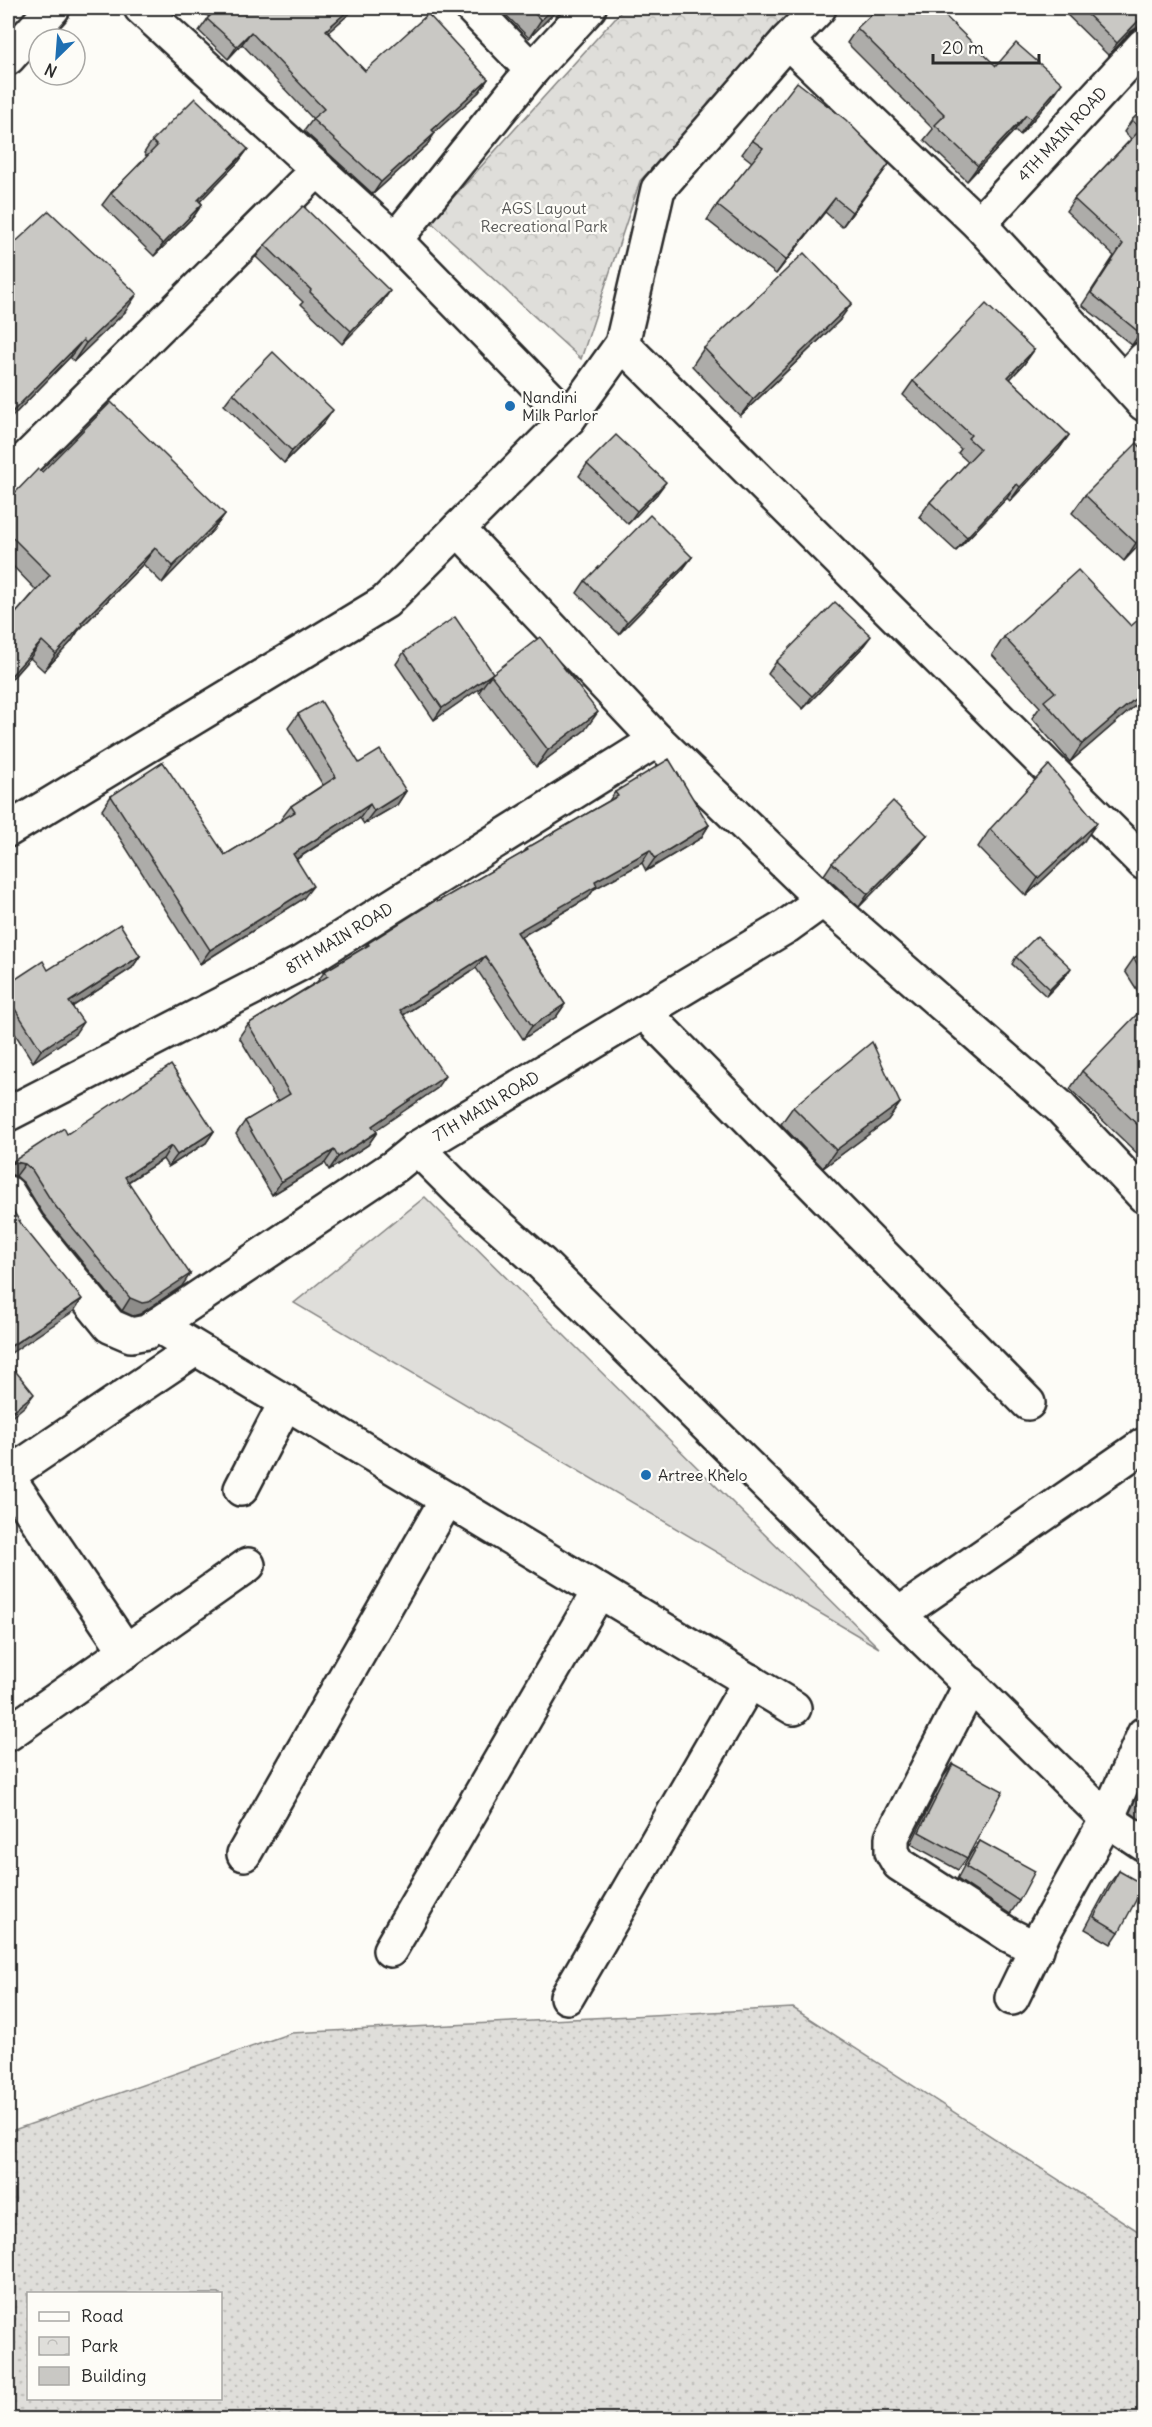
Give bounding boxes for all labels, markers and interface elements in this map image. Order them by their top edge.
north arrow [27,27,87,87]
scale bar [933,27,1040,65]
text: 20 m [942,36,984,59]
text: N [41,59,60,82]
street label: 4TH MAIN ROAD [1013,83,1111,185]
park label: AGS Layout Recreational Park [480,198,608,236]
place label: Nandini Milk Parlor [522,387,599,425]
marker: Nandini Milk Parlor [503,399,517,413]
street label: 8TH MAIN ROAD [282,898,396,978]
street label: 7TH MAIN ROAD [429,1066,543,1146]
place label: Artree Khelo [658,1465,748,1485]
marker: Artree Khelo [639,1468,653,1482]
legend [27,2292,222,2400]
text: Road [81,2304,124,2327]
text: Park [81,2334,118,2357]
text: Building [81,2364,146,2387]

